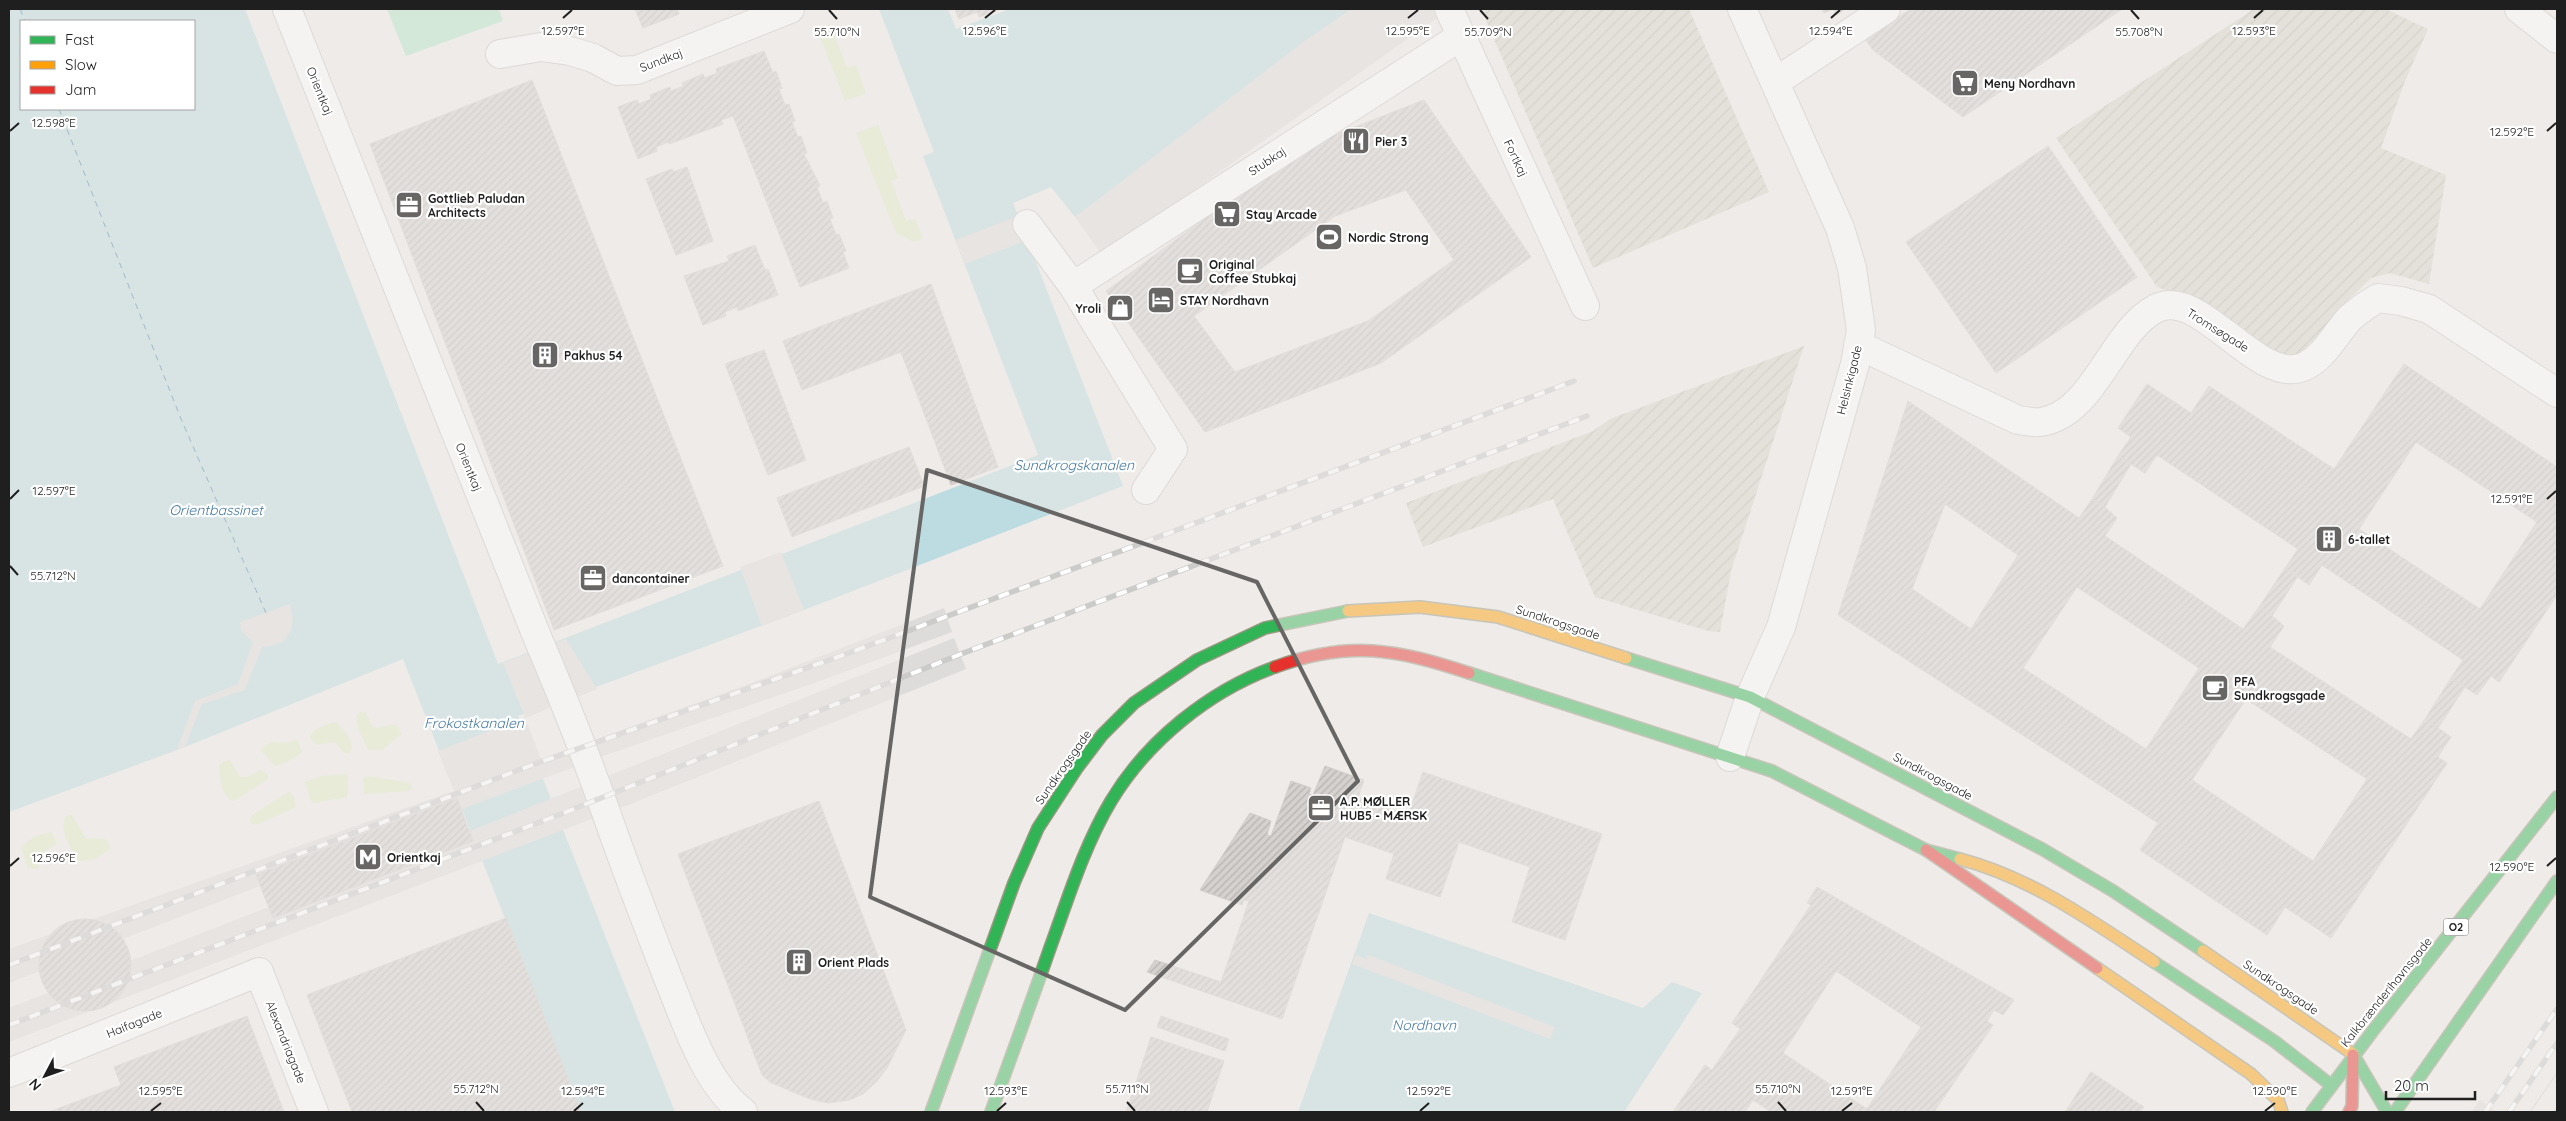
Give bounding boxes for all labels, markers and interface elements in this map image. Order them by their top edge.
legend [20,20,195,110]
text: 12.597°E [541,23,585,38]
text: 12.596°E [963,23,1007,38]
text: 12.595°E [1386,23,1430,38]
text: 12.594°E [1809,23,1853,38]
text: 12.593°E [2232,23,2276,38]
text: 55.710°N [814,24,860,39]
text: 55.709°N [1464,24,1512,39]
text: 55.708°N [2115,24,2163,39]
text: Fast [65,30,94,49]
street label: Sundkaj [637,45,685,75]
text: Slow [65,55,97,74]
street label: Orientkaj [303,65,337,117]
supermarket icon: Meny Nordhavn [1950,68,1980,98]
place label: Meny Nordhavn [1984,76,2076,91]
text: Jam [65,80,96,99]
text: 12.598°E [32,115,76,130]
text: 12.592°E [2490,124,2534,139]
restaurant icon: Pier 3 [1341,126,1371,156]
place label: Pier 3 [1375,134,1407,149]
street label: Fortkaj [1501,137,1531,179]
street label: Stubkaj [1245,143,1289,179]
office icon: Gottlieb Paludan Architects [394,190,424,220]
place label: Gottlieb Paludan Architects [428,191,525,220]
supermarket icon: Stay Arcade [1212,199,1242,229]
place label: Stay Arcade [1246,207,1317,222]
sports icon: Nordic Strong [1314,222,1344,252]
place label: Nordic Strong [1348,230,1429,245]
cafe icon: Original Coffee Stubkaj [1175,256,1205,286]
place label: Original Coffee Stubkaj [1209,257,1296,286]
hotel icon: STAY Nordhavn [1146,285,1176,315]
shop icon: Yroli [1105,293,1135,323]
place label: STAY Nordhavn [1180,293,1269,308]
place label: Yroli [1076,301,1101,316]
street label: Tromsøgade [2184,305,2252,355]
building icon: Pakhus 54 [530,340,560,370]
street label: Helsinkigade [1833,344,1865,416]
place label: Pakhus 54 [564,348,623,363]
street label: Orientkaj [452,441,486,493]
water label: Sundkrogskanalen [1014,456,1135,474]
text: 12.597°E [32,483,76,498]
text: 12.591°E [2491,491,2533,506]
water label: Orientbassinet [169,501,265,519]
building icon: 6-tallet [2314,524,2344,554]
place label: 6-tallet [2348,532,2390,547]
office icon: dancontainer [578,563,608,593]
text: 55.712°N [30,568,76,583]
place label: dancontainer [612,571,690,586]
street label: Sundkrogsgade [1514,601,1602,643]
cafe icon: PFA Sundkrogsgade [2200,673,2230,703]
place label: PFA Sundkrogsgade [2234,674,2325,703]
water label: Frokostkanalen [424,714,525,732]
street label: Sundkrogsgade [1032,727,1094,807]
street label: Sundkrogsgade [1891,749,1975,803]
office icon: A.P. MØLLER HUB5 - MÆRSK [1306,793,1336,823]
place label: A.P. MØLLER HUB5 - MÆRSK [1340,794,1427,823]
metro station icon: Orientkaj [353,842,383,872]
text: 12.596°E [32,850,76,865]
place label: Orientkaj [387,850,441,865]
text: 12.590°E [2490,859,2534,874]
road number: O2 [2444,919,2468,936]
street label: Kalkbrænderihavnsgade [2337,934,2435,1050]
building icon: Orient Plads [784,947,814,977]
place label: Orient Plads [818,955,889,970]
street label: Sundkrogsgade [2241,956,2322,1018]
street label: Alexandriagade [263,999,309,1086]
street label: Haifagade [104,1005,164,1041]
water label: Nordhavn [1392,1016,1457,1034]
north arrow [20,1051,70,1101]
scale bar [2386,1068,2475,1100]
text: N [25,1075,45,1094]
text: 20 m [2394,1076,2429,1095]
text: 55.712°N [453,1081,499,1096]
text: 55.711°N [1105,1081,1149,1096]
text: 55.710°N [1755,1081,1801,1096]
text: 12.595°E [139,1083,183,1098]
text: 12.594°E [561,1083,605,1098]
text: 12.593°E [984,1083,1028,1098]
text: 12.592°E [1407,1083,1451,1098]
text: 12.591°E [1831,1083,1873,1098]
text: 12.590°E [2253,1083,2297,1098]

